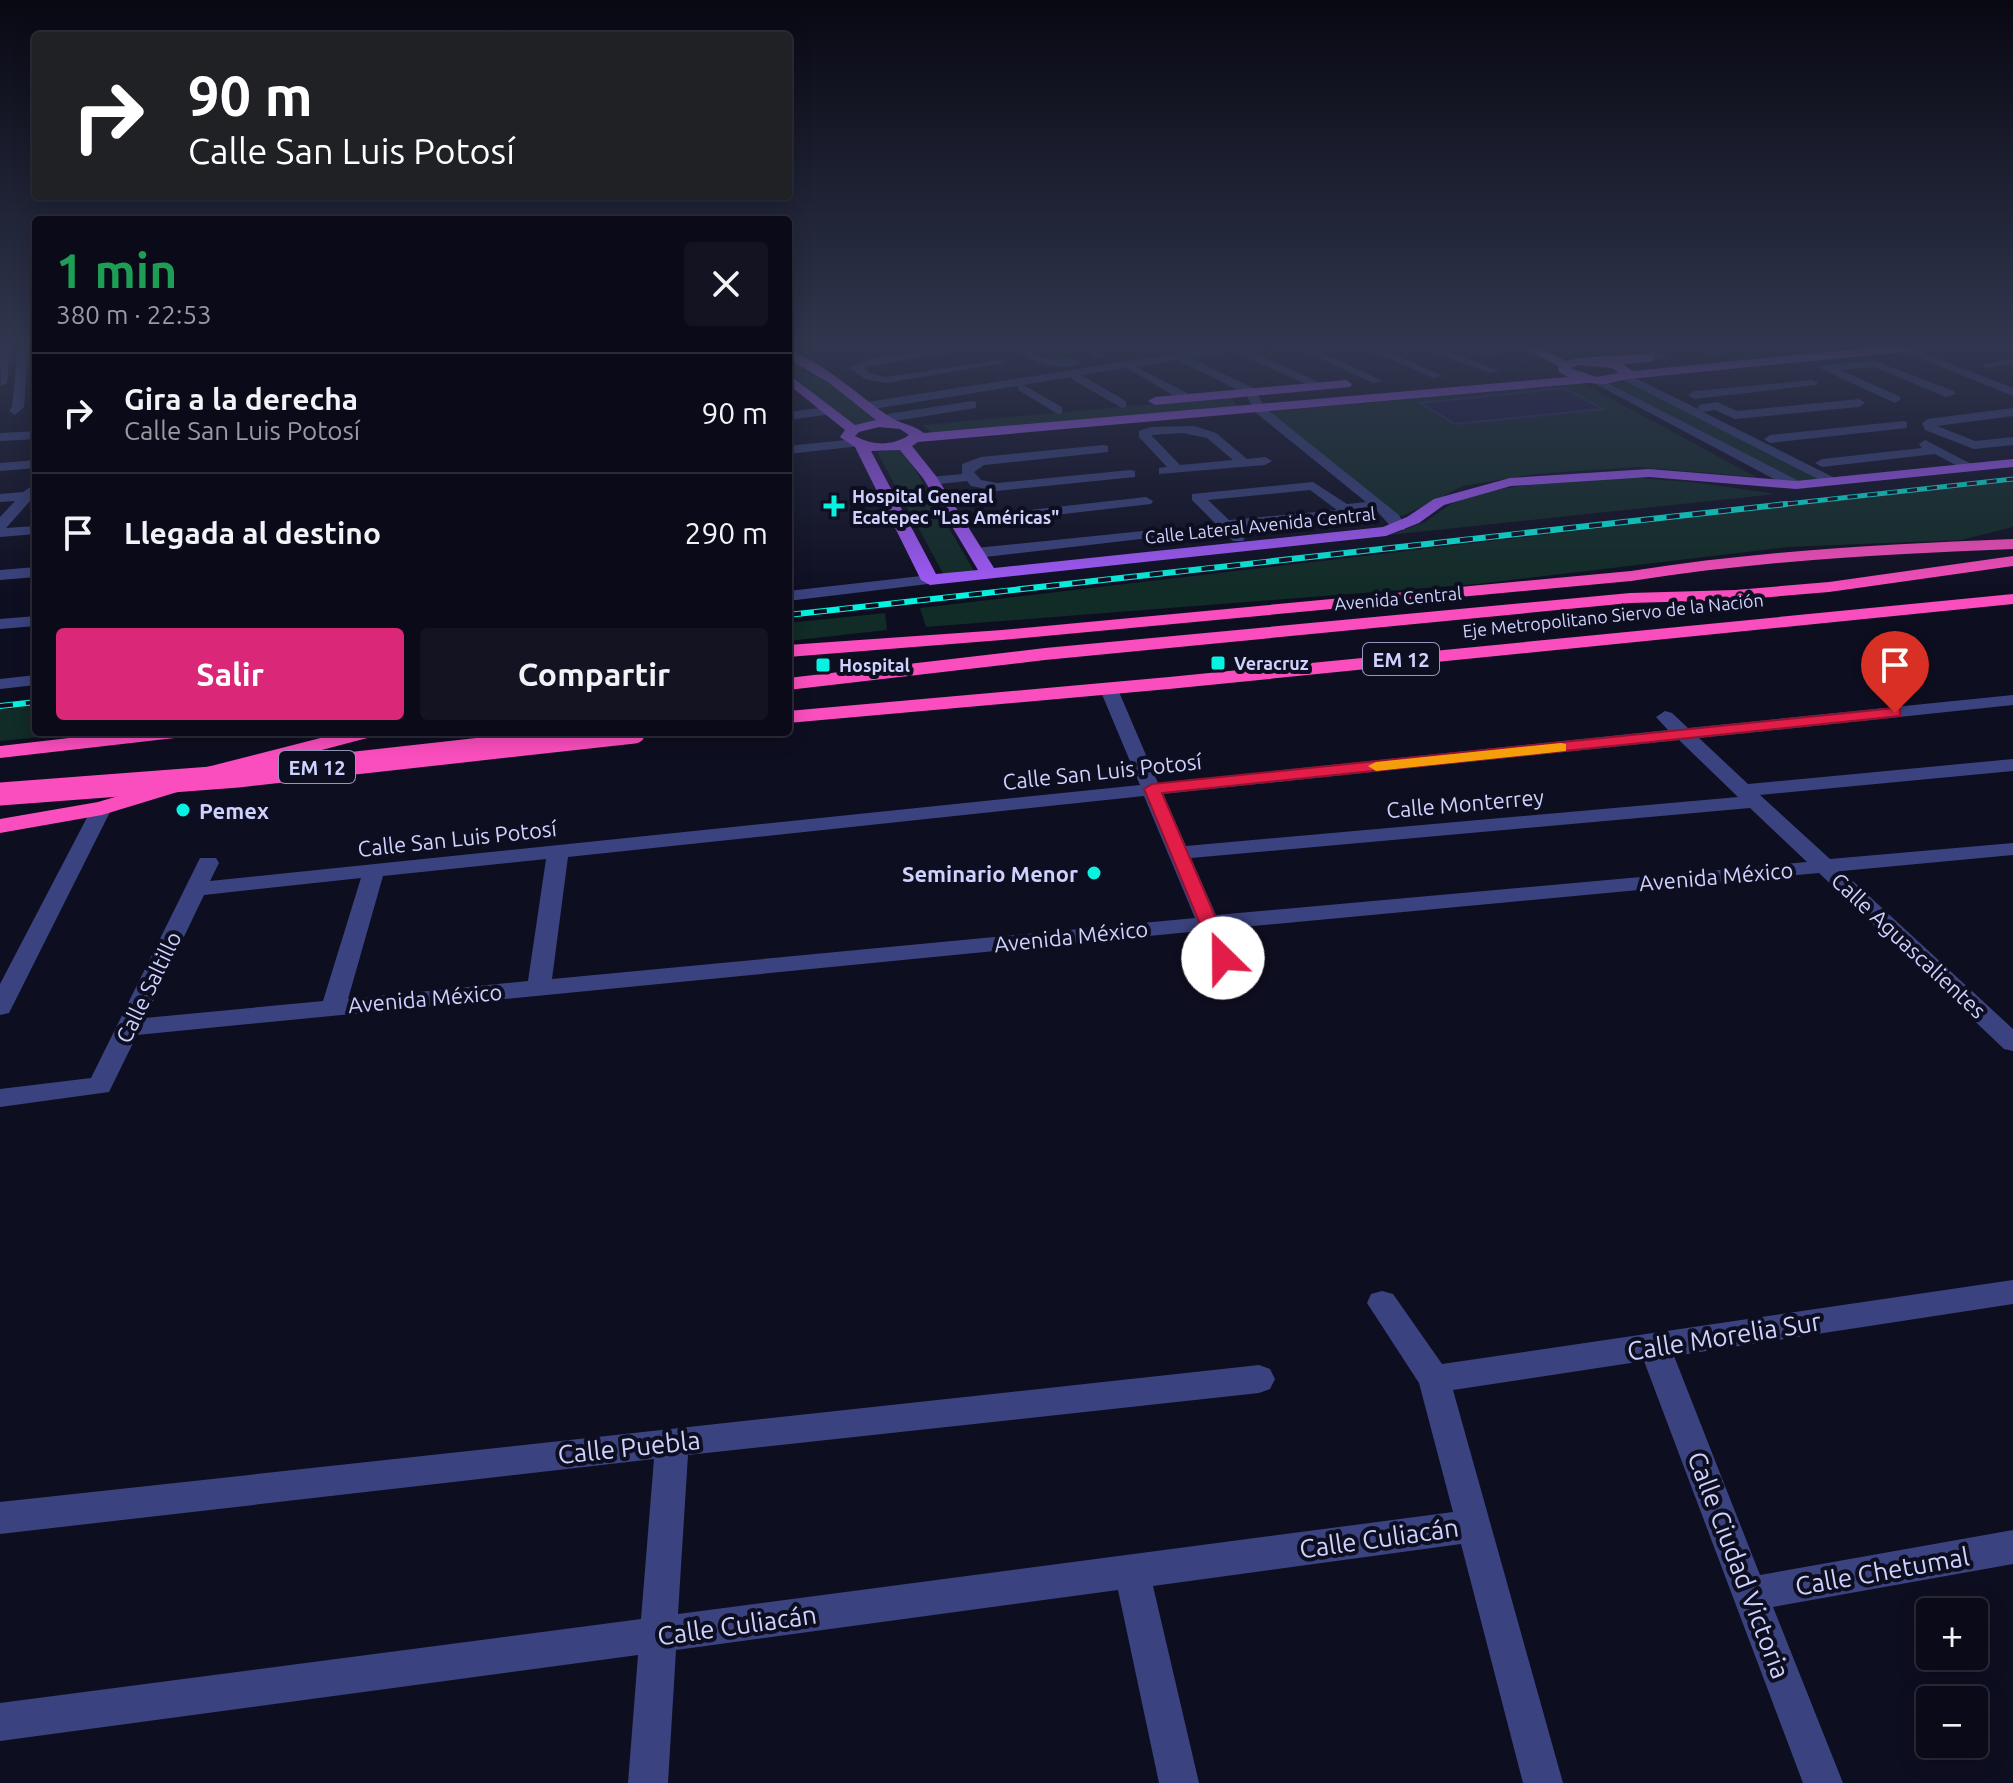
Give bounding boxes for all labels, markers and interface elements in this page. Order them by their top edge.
icon: right [56,64,160,168]
text: 90 m [188,64,313,127]
text: Calle San Luis Potosí [188,130,515,171]
button: close [684,242,768,326]
text: 1 min [56,243,177,297]
text: 380 m · 22:53 [56,300,212,329]
text: Gira a la derecha [124,382,358,416]
icon: right [56,391,100,435]
text: 90 m [701,396,768,430]
text: Calle San Luis Potosí [124,416,360,445]
place label: Hospital General Ecatepec "Las Américas" [852,486,1059,527]
marker: Hospital General Ecatepec "Las Américas" [823,495,845,517]
street label: Calle Lateral Avenida Central [1144,503,1377,547]
icon: arrive [56,511,100,555]
text: Llegada al destino [124,516,381,550]
text: 290 m [684,516,768,550]
street label: Avenida Central [1333,582,1463,614]
street label: Eje Metropolitano Siervo de la Nación [1461,589,1765,641]
button: Salir [56,628,404,720]
button: Compartir [420,628,768,720]
pin [1861,631,1929,713]
road number: EM 12 [1363,643,1439,675]
icon: arrive [1873,643,1917,687]
place label: Veracruz [1234,653,1309,673]
marker: Veracruz [1209,654,1227,672]
place label: Hospital [839,655,910,675]
marker: Hospital [814,656,832,674]
street label: Calle San Luis Potosí [1001,748,1203,794]
road number: EM 12 [279,751,355,783]
street label: Calle Monterrey [1385,784,1545,822]
place label: Pemex [199,798,269,823]
marker: Pemex [174,801,192,819]
street label: Calle San Luis Potosí [356,815,558,861]
street label: Avenida México [1638,857,1794,895]
place label: Seminario Menor [902,861,1078,886]
marker: Seminario Menor [1085,864,1103,882]
street label: Calle Aguascalientes [1827,867,1991,1023]
street label: Avenida México [993,915,1149,957]
position arrow [1181,916,1265,1000]
street label: Calle Saltillo [110,927,186,1047]
street label: Avenida México [347,979,503,1017]
street label: Calle Morelia Sur [1625,1306,1823,1366]
street label: Calle Puebla [556,1425,702,1469]
street label: Calle Ciudad Victoria [1682,1447,1796,1683]
street label: Calle Culiacán [1297,1512,1461,1564]
street label: Calle Chetumal [1793,1541,1971,1601]
map controls [1916,1598,1988,1758]
button: + [1916,1598,1988,1670]
street label: Calle Culiacán [655,1599,819,1651]
button: − [1916,1686,1988,1758]

